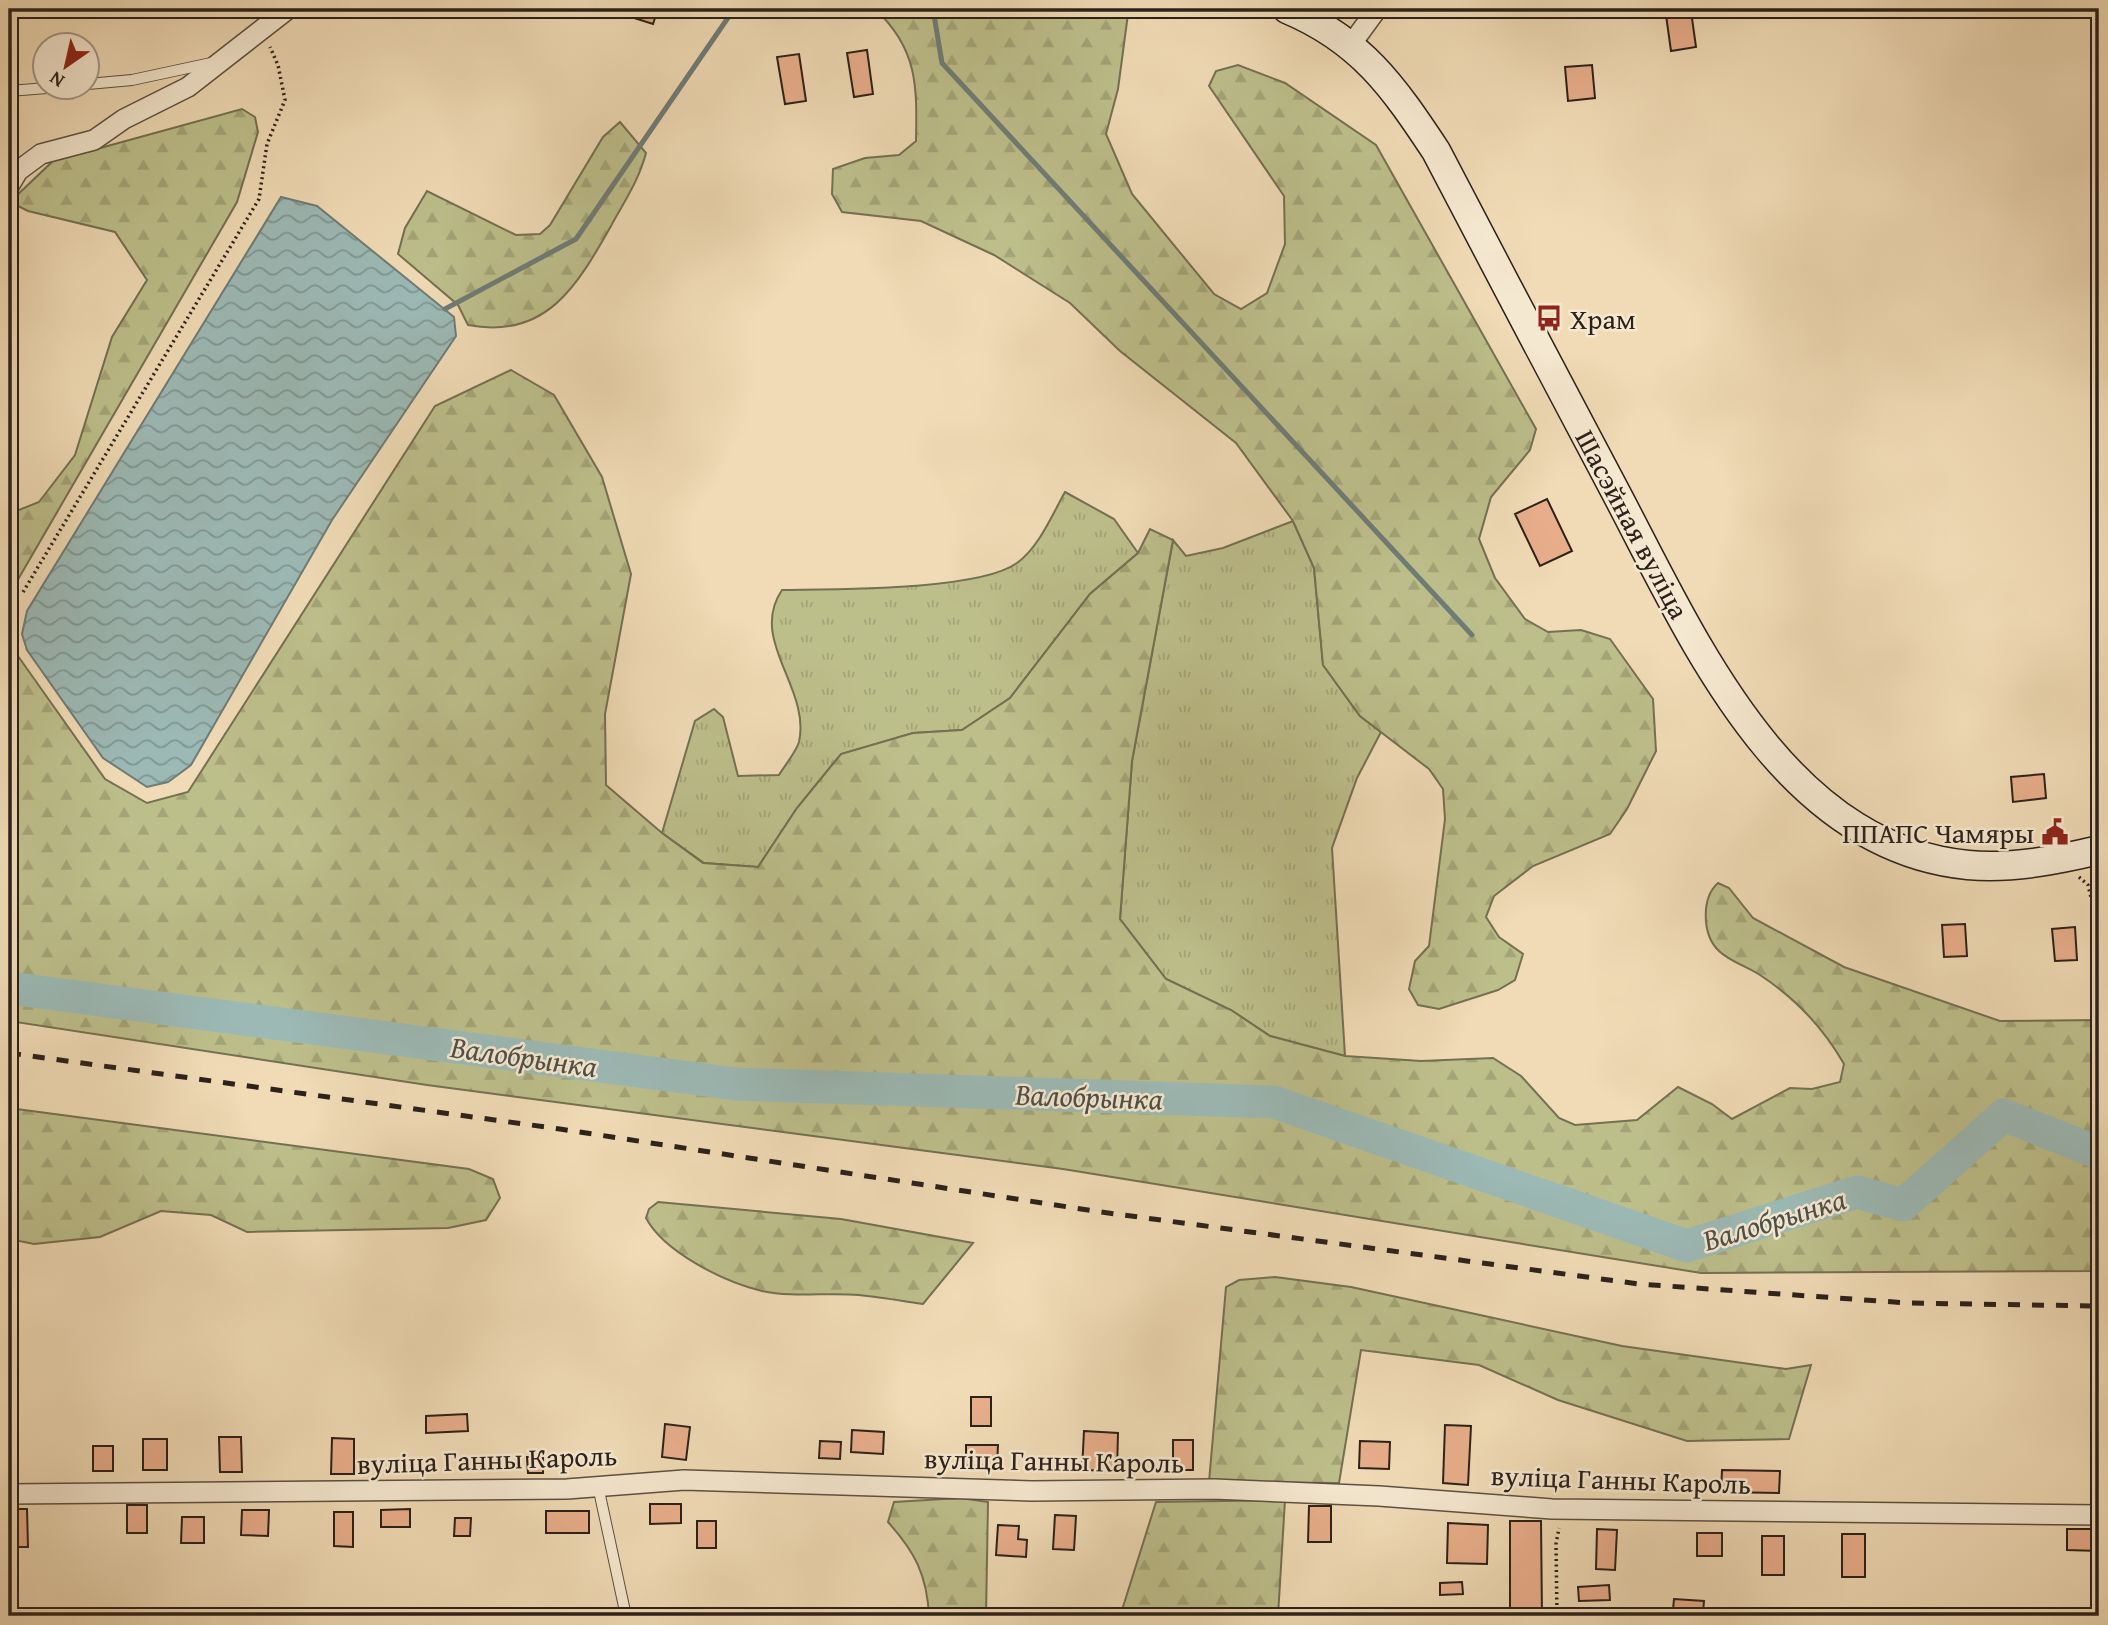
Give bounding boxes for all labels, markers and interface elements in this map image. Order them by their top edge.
north arrow [32,32,102,102]
text: N [43,65,70,95]
place label: Храм [1570,298,1636,339]
bus stop icon: Храм [1534,303,1564,333]
street label: Шасэйная вуліца [1566,422,1701,627]
place label: ППАПС Чамяры [1842,812,2034,853]
public building icon: ППАПС Чамяры [2040,817,2070,847]
water label: Валобрынка [447,1024,600,1088]
water label: Валобрынка [1014,1071,1164,1121]
water label: Валобрынка [1696,1176,1851,1262]
street label: вуліца Ганны Кароль [356,1434,618,1484]
street label: вуліца Ганны Кароль [923,1437,1185,1483]
street label: вуліца Ганны Кароль [1490,1454,1752,1504]

